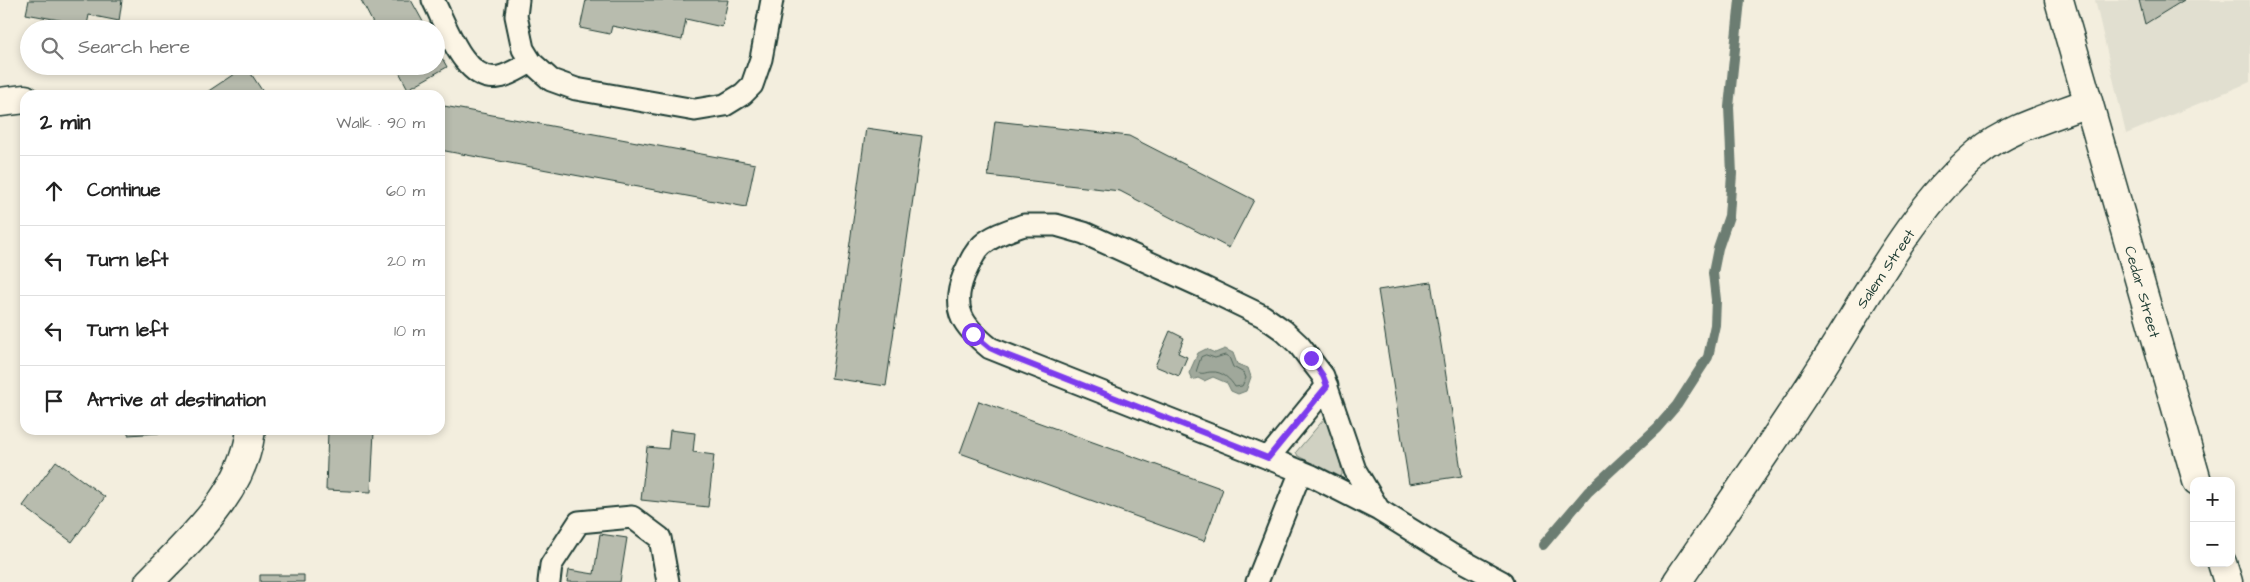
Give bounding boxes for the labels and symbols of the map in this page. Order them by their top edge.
street label: Salem Street [1852,225,1920,313]
street label: Cedar Street [2119,244,2165,340]
route start [962,323,985,346]
route end [1300,347,1323,370]

